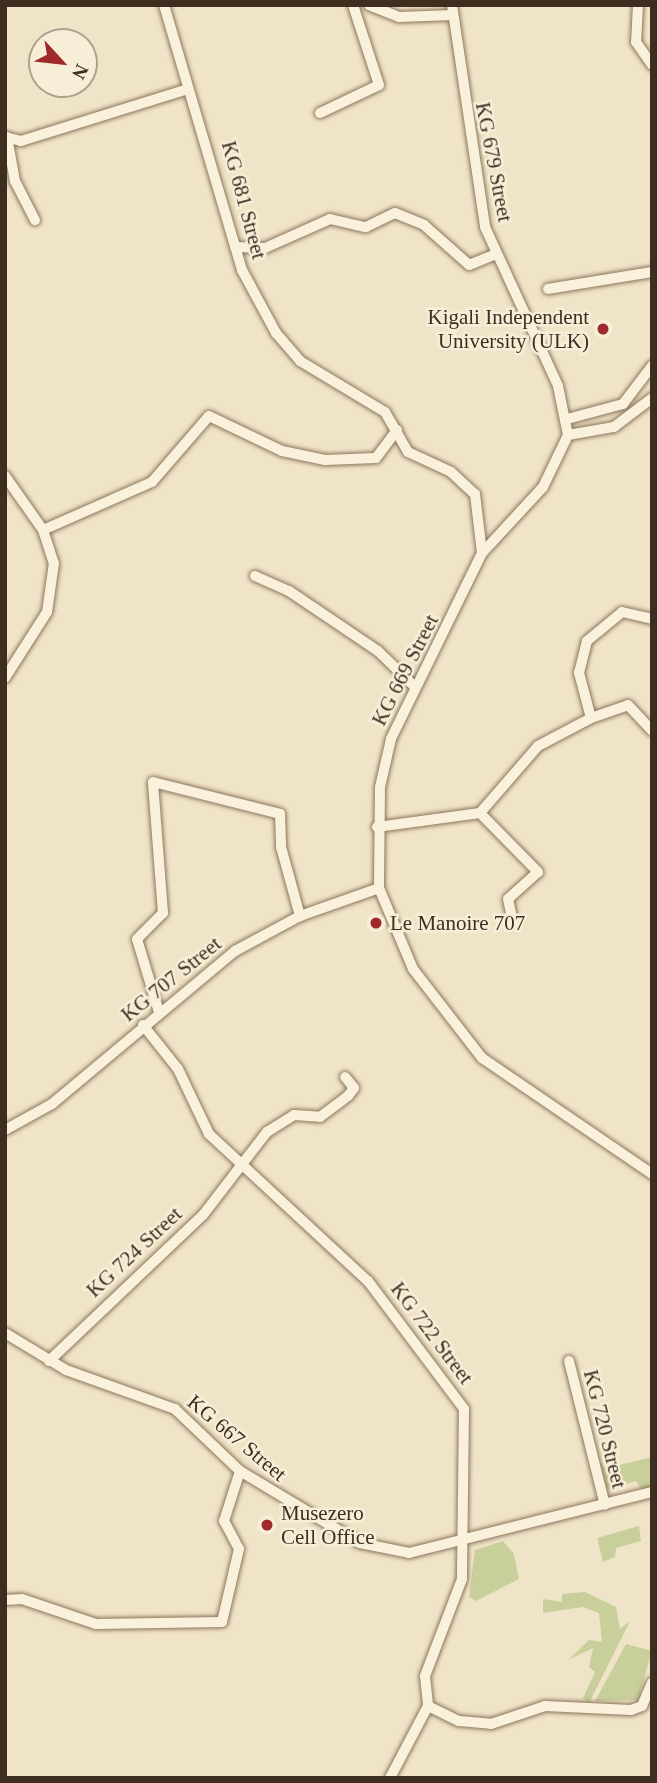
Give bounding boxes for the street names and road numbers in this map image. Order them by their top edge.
street label: KG 679 Street [470,100,518,224]
street label: KG 681 Street [216,138,272,262]
street label: KG 669 Street [366,610,444,730]
street label: KG 707 Street [116,931,226,1027]
street label: KG 724 Street [81,1201,187,1303]
street label: KG 722 Street [385,1277,479,1389]
street label: KG 720 Street [578,1367,632,1491]
street label: KG 667 Street [182,1389,292,1487]

